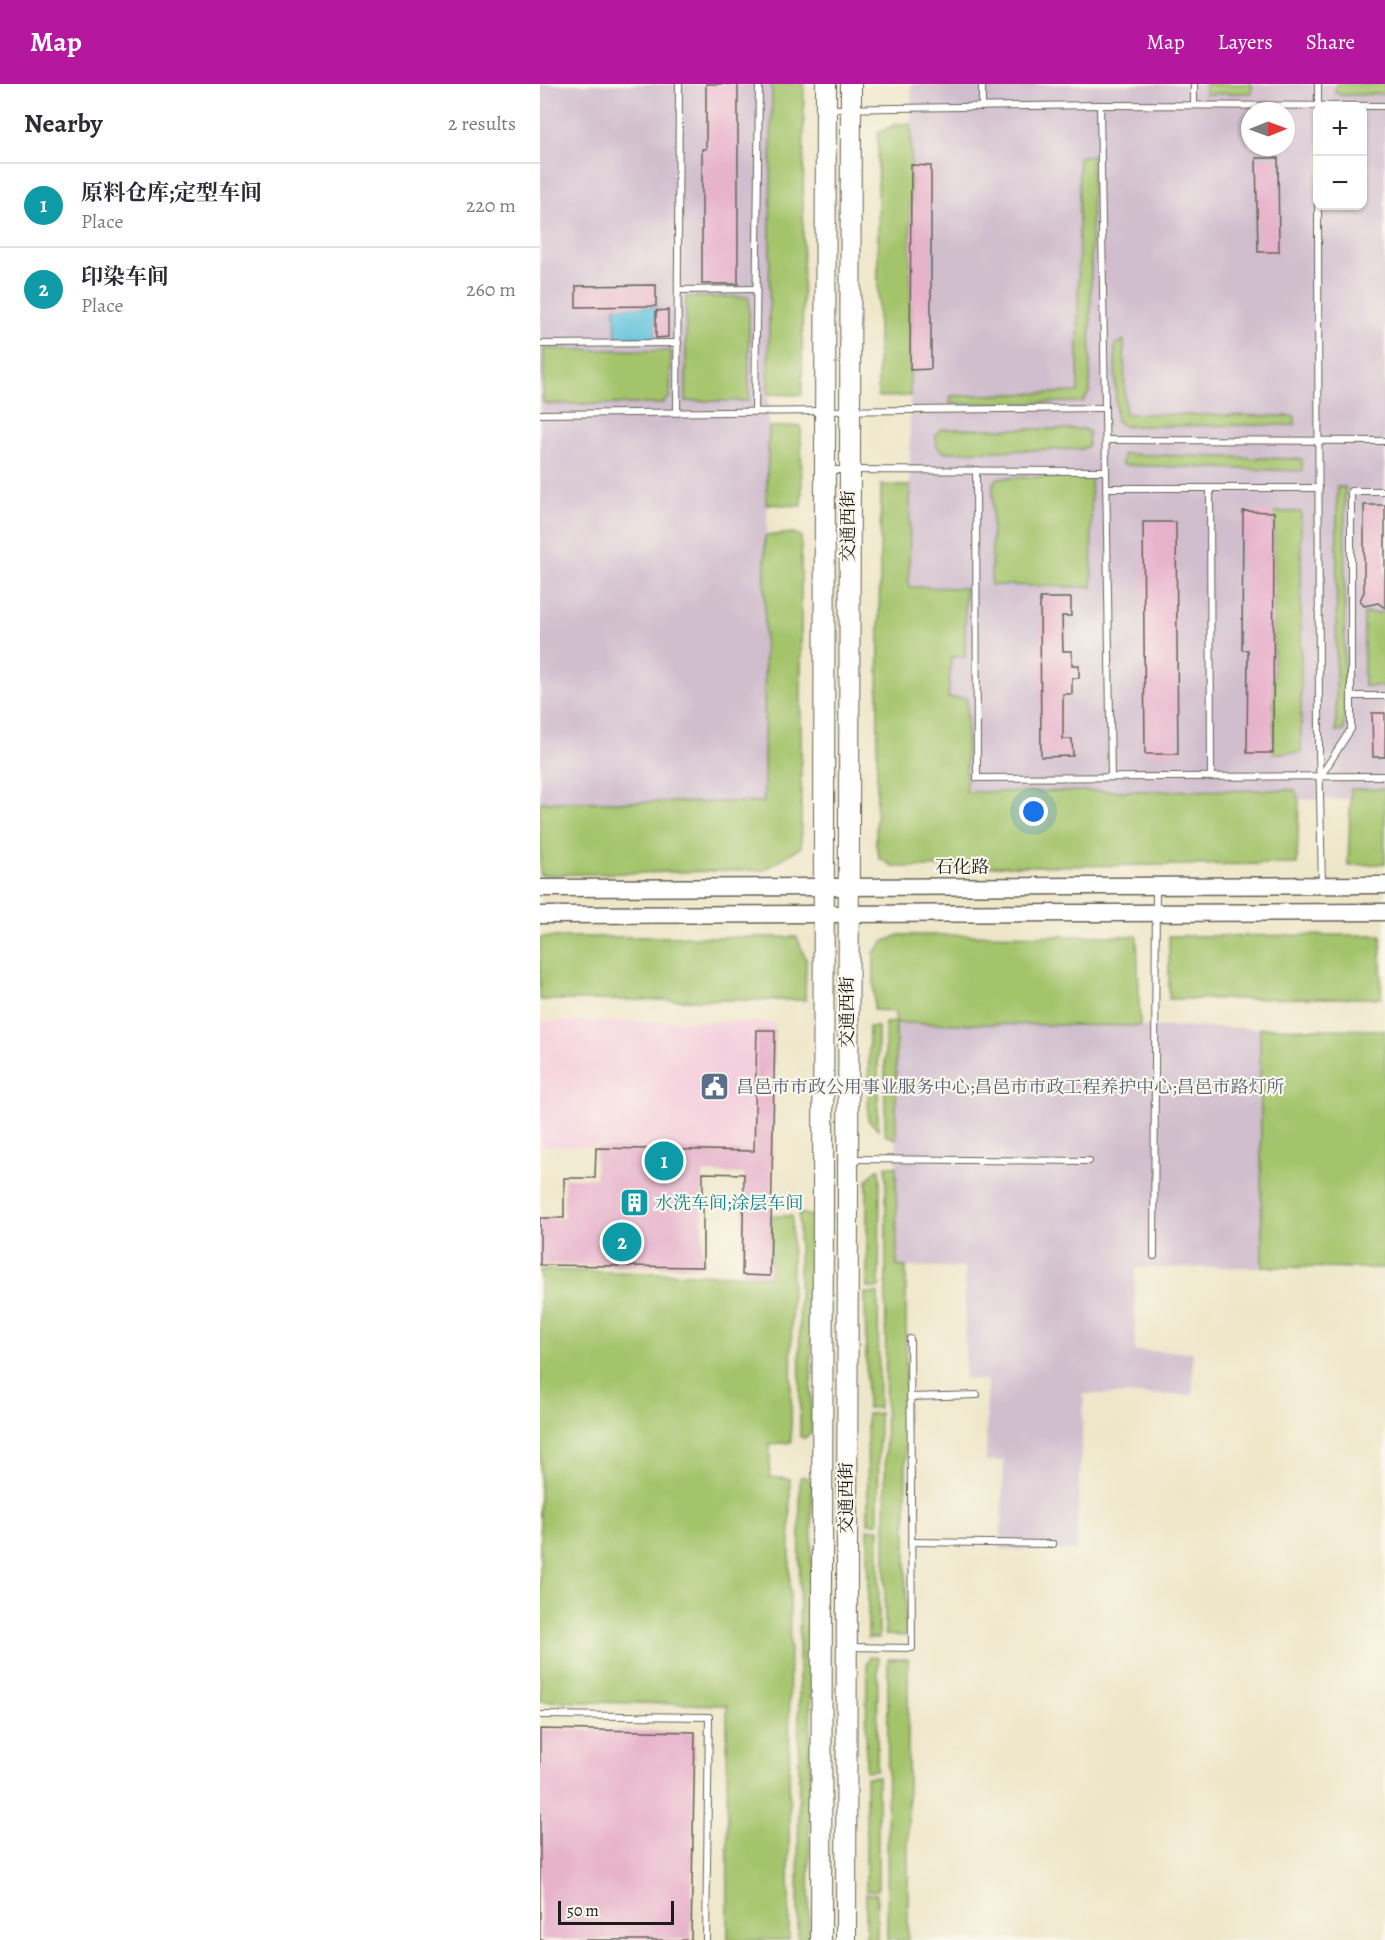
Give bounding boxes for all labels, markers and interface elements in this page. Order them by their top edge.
text: Map [30,23,82,61]
text: Map [1146,28,1185,56]
text: Layers [1218,28,1273,56]
text: Share [1306,28,1355,56]
north arrow [1241,102,1295,156]
map controls [1313,102,1367,210]
button: + [1313,102,1367,156]
text: Nearby [24,106,103,141]
text: 2 results [448,110,516,137]
button: − [1313,156,1367,210]
text: 原料仓库;定型车间 [81,178,262,208]
text: 1 [40,192,47,219]
text: 220 m [466,192,516,219]
text: Place [81,208,123,235]
text: 印染车间 [81,262,169,292]
text: 2 [39,276,48,303]
text: 260 m [466,276,516,303]
text: Place [81,292,123,319]
street label: 交通西街 [836,490,860,562]
your location [1019,797,1048,826]
street label: 石化路 [935,855,989,879]
street label: 交通西街 [835,976,859,1048]
public building icon: 昌邑市市政公用事业服务中心;昌邑市市政工程养护中心;昌邑市路灯所 [699,1071,731,1103]
place label: 昌邑市市政公用事业服务中心;昌邑市市政工程养护中心;昌邑市路灯所 [736,1075,1285,1099]
pin: 1 [644,1138,684,1184]
building icon: 水洗车间;涂层车间 [618,1187,650,1219]
place label: 水洗车间;涂层车间 [655,1191,803,1215]
pin: 2 [602,1220,641,1264]
street label: 交通西街 [834,1462,858,1534]
scale bar [558,1898,674,1926]
text: 50 m [567,1900,599,1922]

